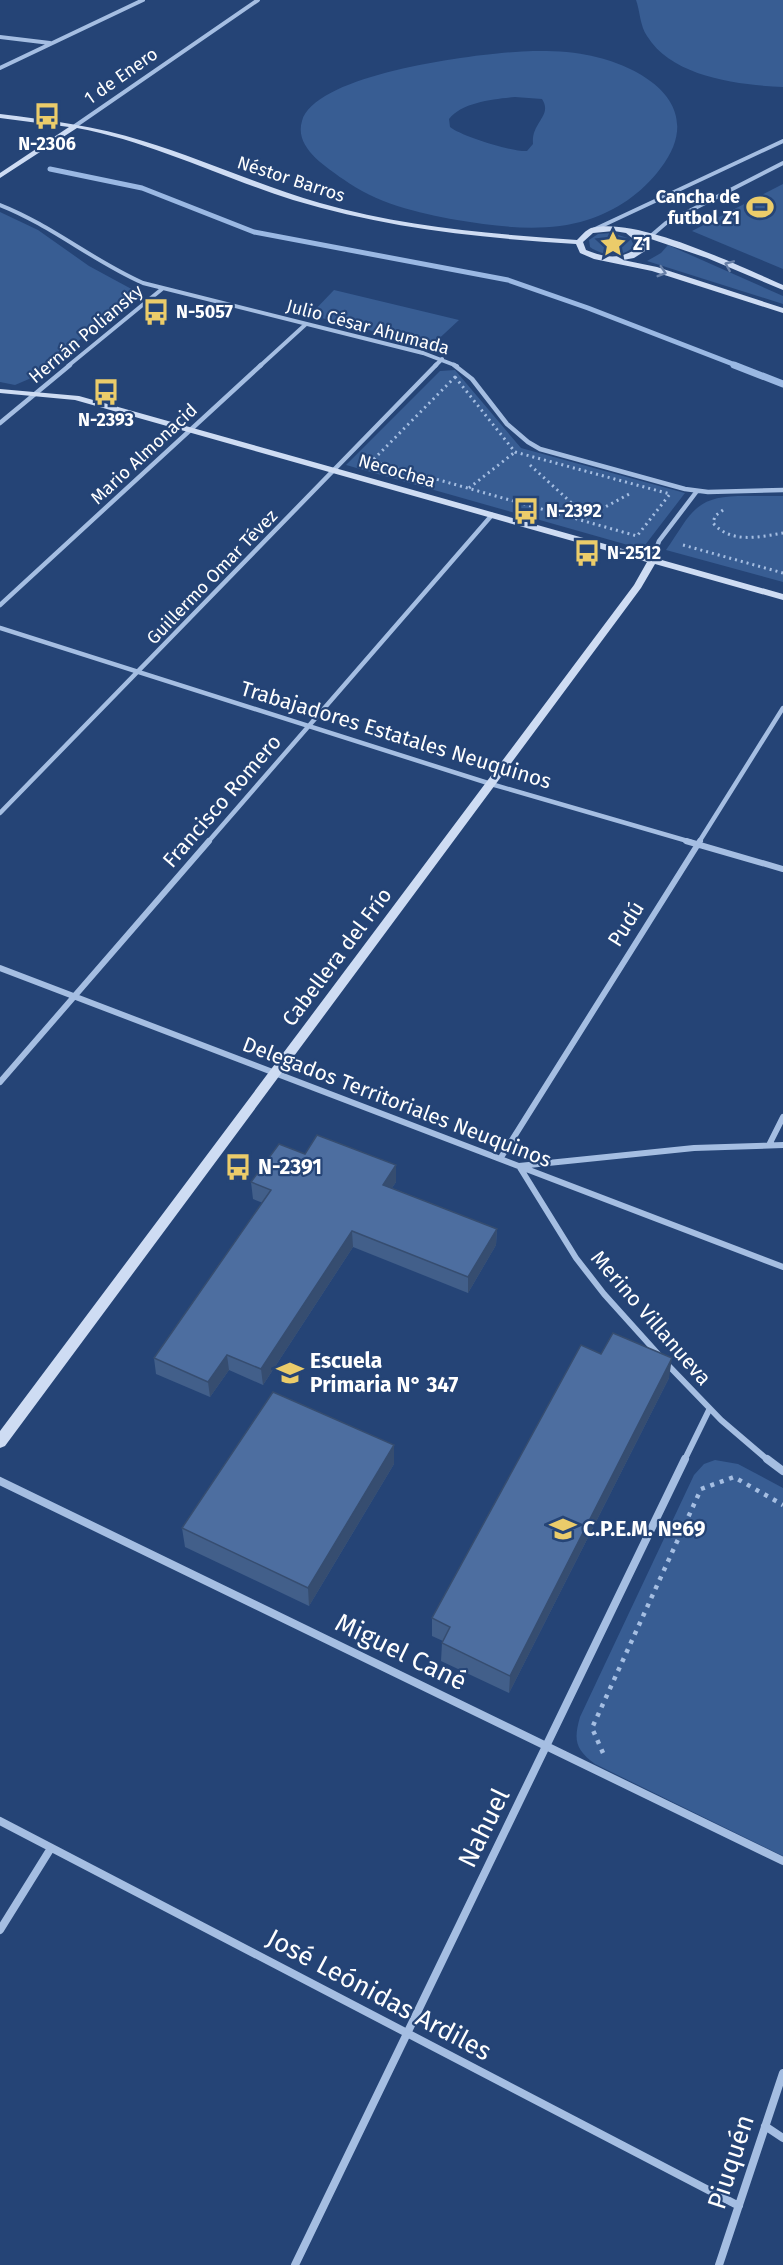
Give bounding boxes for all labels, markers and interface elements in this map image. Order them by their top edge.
street label: 1 de Enero [80,43,162,109]
bus stop icon: N-2306 [32,101,62,131]
place label: N-2306 [18,133,76,155]
street label: Néstor Barros [234,151,348,207]
place label: Cancha de futbol Z1 [656,186,740,229]
sports icon: Cancha de futbol Z1 [745,192,775,222]
place icon: Z1 [598,229,628,259]
place label: Z1 [633,233,651,255]
one-way arrow [725,261,736,273]
one-way arrow [656,265,667,277]
street label: Hernán Poliansky [24,280,148,388]
street label: Julio César Ahumada [284,295,452,359]
bus stop icon: N-5057 [141,297,171,327]
place label: N-5057 [176,301,233,323]
bus stop icon: N-2393 [91,377,121,407]
street label: Mario Almonacid [86,399,202,509]
place label: N-2393 [78,409,134,431]
street label: Necochea [356,449,438,493]
bus stop icon: N-2392 [511,496,541,526]
place label: N-2392 [546,500,602,522]
street label: Guillermo Omar Tévez [142,505,282,649]
bus stop icon: N-2512 [572,538,602,568]
place label: N-2512 [607,542,661,564]
street label: Trabajadores Estatales Neuquinos [238,675,555,795]
street label: Francisco Romero [157,729,287,873]
street label: Cabellera del Frío [277,883,397,1031]
street label: Pudú [602,896,650,952]
street label: Delegados Territoriales Neuquinos [239,1031,555,1173]
bus stop icon: N-2391 [223,1152,253,1182]
place label: N-2391 [258,1154,322,1180]
street label: Merino Villanueva [585,1245,717,1391]
place label: Escuela Primaria N° 347 [310,1348,459,1398]
school or university icon: Escuela Primaria N° 347 [275,1358,305,1388]
school or university icon: C.P.E.M. Nº69 [548,1514,578,1544]
place label: C.P.E.M. Nº69 [583,1516,706,1542]
street label: Miguel Cané [330,1607,472,1697]
street label: Nahuel [452,1783,517,1873]
street label: José Leónidas Ardiles [261,1923,497,2067]
street label: Piuquén [701,2111,761,2213]

